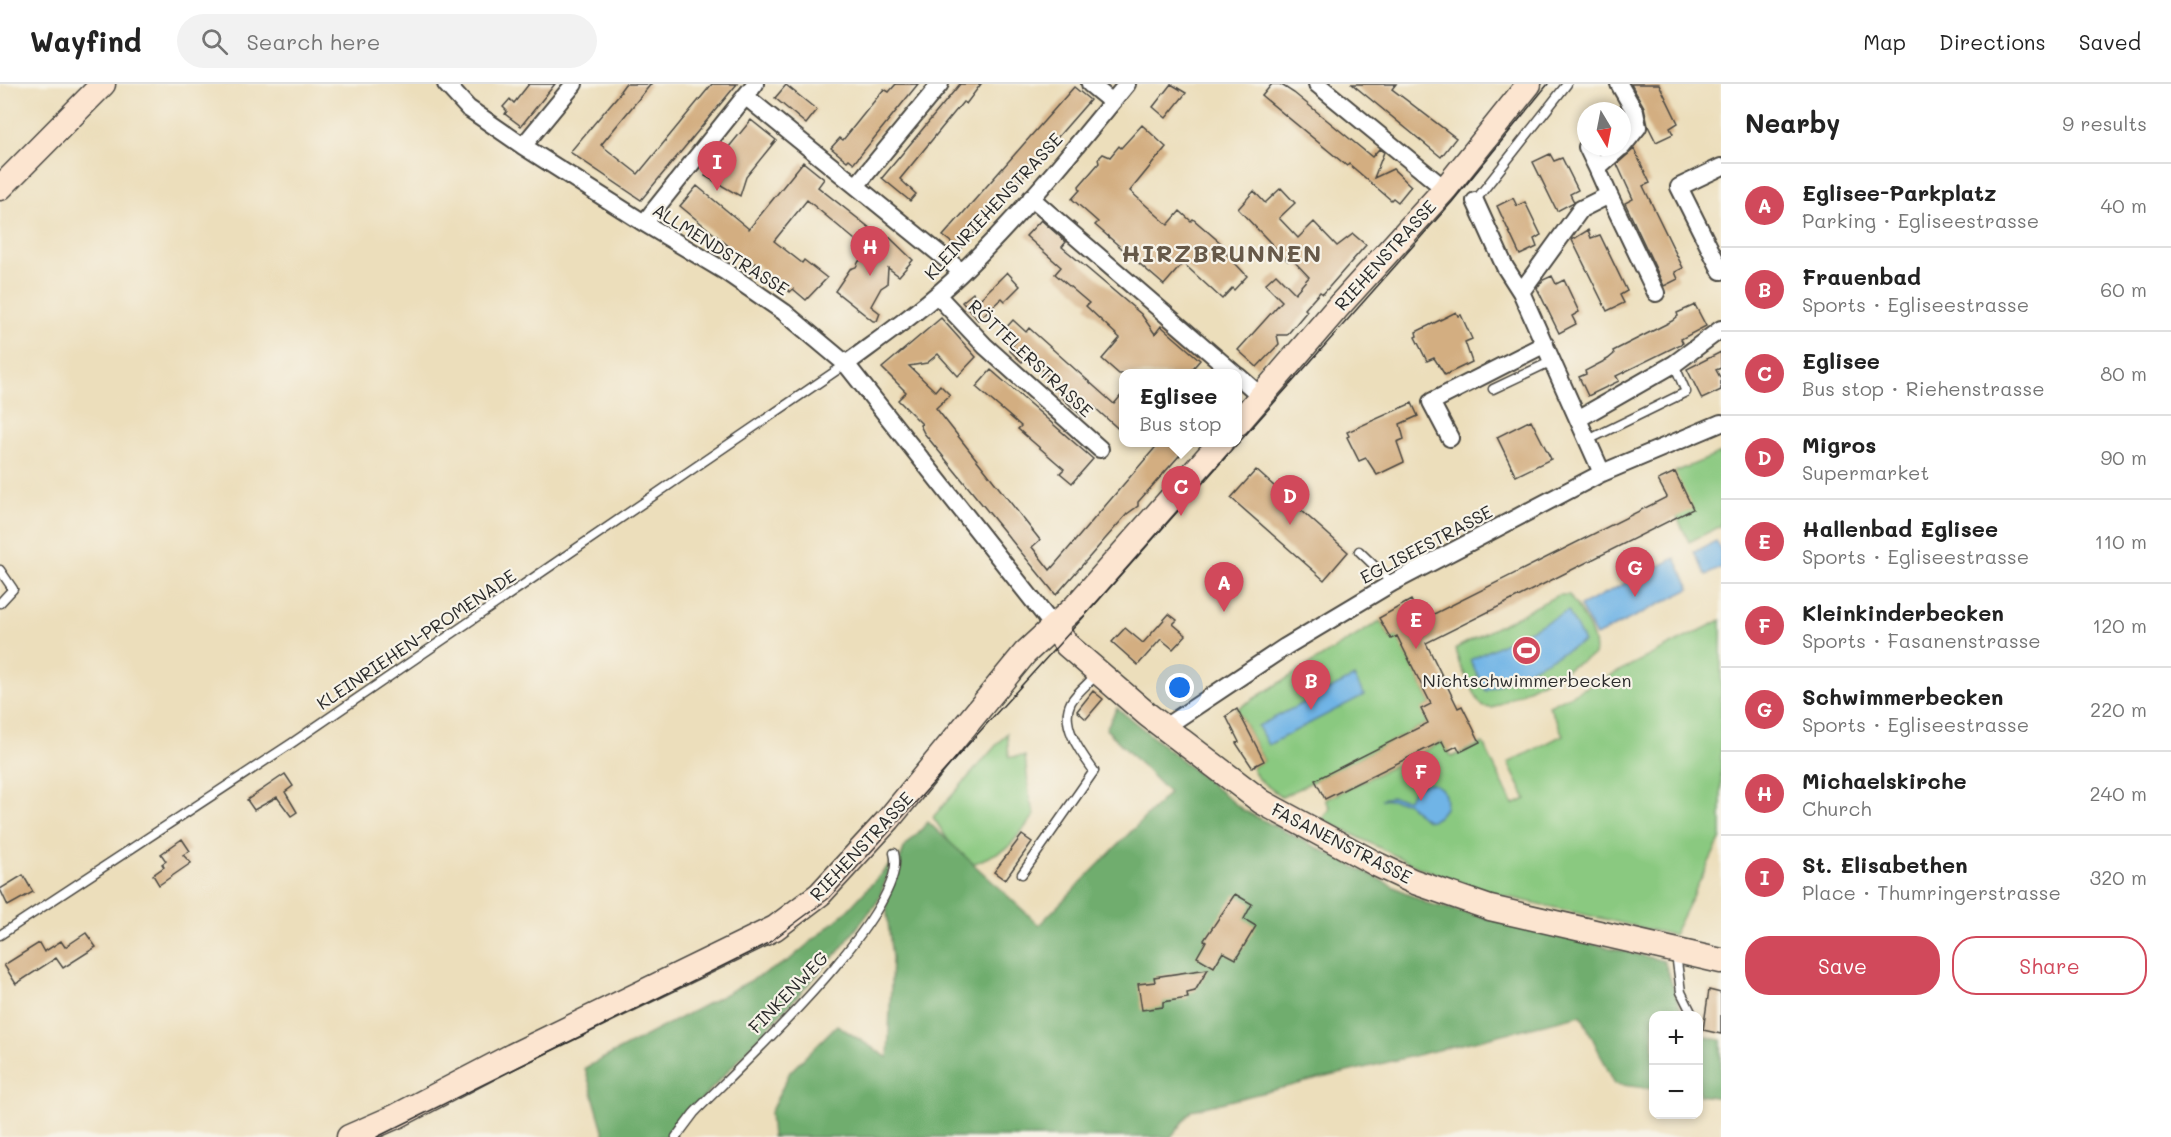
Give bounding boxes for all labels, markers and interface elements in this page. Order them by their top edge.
search box [177,14,597,68]
text: Wayfind [30,23,141,59]
icon: search [198,25,231,58]
text: Search here [246,27,380,56]
text: Map [1863,28,1906,55]
text: Directions [1939,28,2046,55]
text: Saved [2079,28,2141,55]
north arrow [1577,102,1631,156]
text: Nearby [1745,106,1840,140]
text: 9 results [2062,110,2147,136]
street label: KLEINRIEHENSTRASSE [918,127,1068,285]
pin: I [698,141,736,191]
text: Eglisee-Parkplatz [1802,178,1997,207]
text: A [1758,192,1771,218]
text: 40 m [2101,192,2147,218]
street label: RIEHENSTRASSE [1329,195,1441,315]
street label: ALLMENDSTRASSE [648,197,794,301]
text: Parking · Egliseestrasse [1802,207,2039,233]
pin: H [850,226,890,276]
district label: HIRZBRUNNEN [1121,237,1323,268]
text: Frauenbad [1802,262,1921,291]
text: B [1758,276,1771,302]
text: 60 m [2100,276,2147,302]
text: Sports · Egliseestrasse [1802,291,2029,317]
street label: RÖTTELERSTRASSE [963,294,1099,422]
text: Eglisee [1802,346,1880,375]
text: C [1757,360,1772,386]
text: 80 m [2100,360,2147,386]
popup [1119,369,1242,447]
text: Bus stop · Riehenstrasse [1802,375,2045,401]
text: Eglisee [1139,381,1217,410]
text: Bus stop [1139,410,1222,436]
text: Migros [1802,430,1876,459]
text: D [1757,444,1772,470]
text: 90 m [2101,444,2147,470]
text: Supermarket [1802,459,1929,485]
pin: C [1162,466,1200,516]
pin: D [1270,476,1310,525]
street label: EGLISEESTRASSE [1356,499,1496,589]
text: Hallenbad Eglisee [1802,514,1998,543]
text: E [1758,528,1771,554]
text: 110 m [2094,528,2147,554]
text: Sports · Egliseestrasse [1802,543,2029,569]
pin: G [1616,548,1654,597]
pin: A [1204,562,1244,612]
street label: KLEINRIEHEN-PROMENADE [312,563,520,715]
text: Kleinkinderbecken [1802,598,2004,627]
pin: E [1396,600,1436,649]
text: F [1758,612,1771,638]
text: 120 m [2092,612,2147,638]
text: Sports · Fasanenstrasse [1802,627,2041,653]
sports icon: Nichtschwimmerbecken [1511,635,1543,667]
pin: B [1292,660,1330,710]
place label: Nichtschwimmerbecken [1422,668,1632,692]
your location [1165,673,1194,702]
text: Schwimmerbecken [1802,682,2003,711]
text: G [1757,696,1772,722]
text: 220 m [2090,696,2147,722]
text: Sports · Egliseestrasse [1802,711,2029,737]
pin: F [1402,752,1440,801]
text: Michaelskirche [1802,766,1967,795]
text: H [1756,780,1773,806]
text: 240 m [2089,780,2147,806]
street label: RIEHENSTRASSE [804,786,918,906]
text: Church [1802,795,1872,821]
street label: FASANENSTRASSE [1268,797,1416,889]
text: St. Elisabethen [1802,850,1968,879]
text: I [1759,864,1770,890]
text: 320 m [2089,864,2147,890]
text: Place · Thumringerstrasse [1802,879,2061,905]
button: Save [1745,936,1940,995]
button: Share [1952,936,2147,995]
street label: FINKENWEG [743,946,833,1038]
map controls [1649,1011,1703,1119]
button: + [1649,1011,1703,1065]
button: − [1649,1065,1703,1119]

